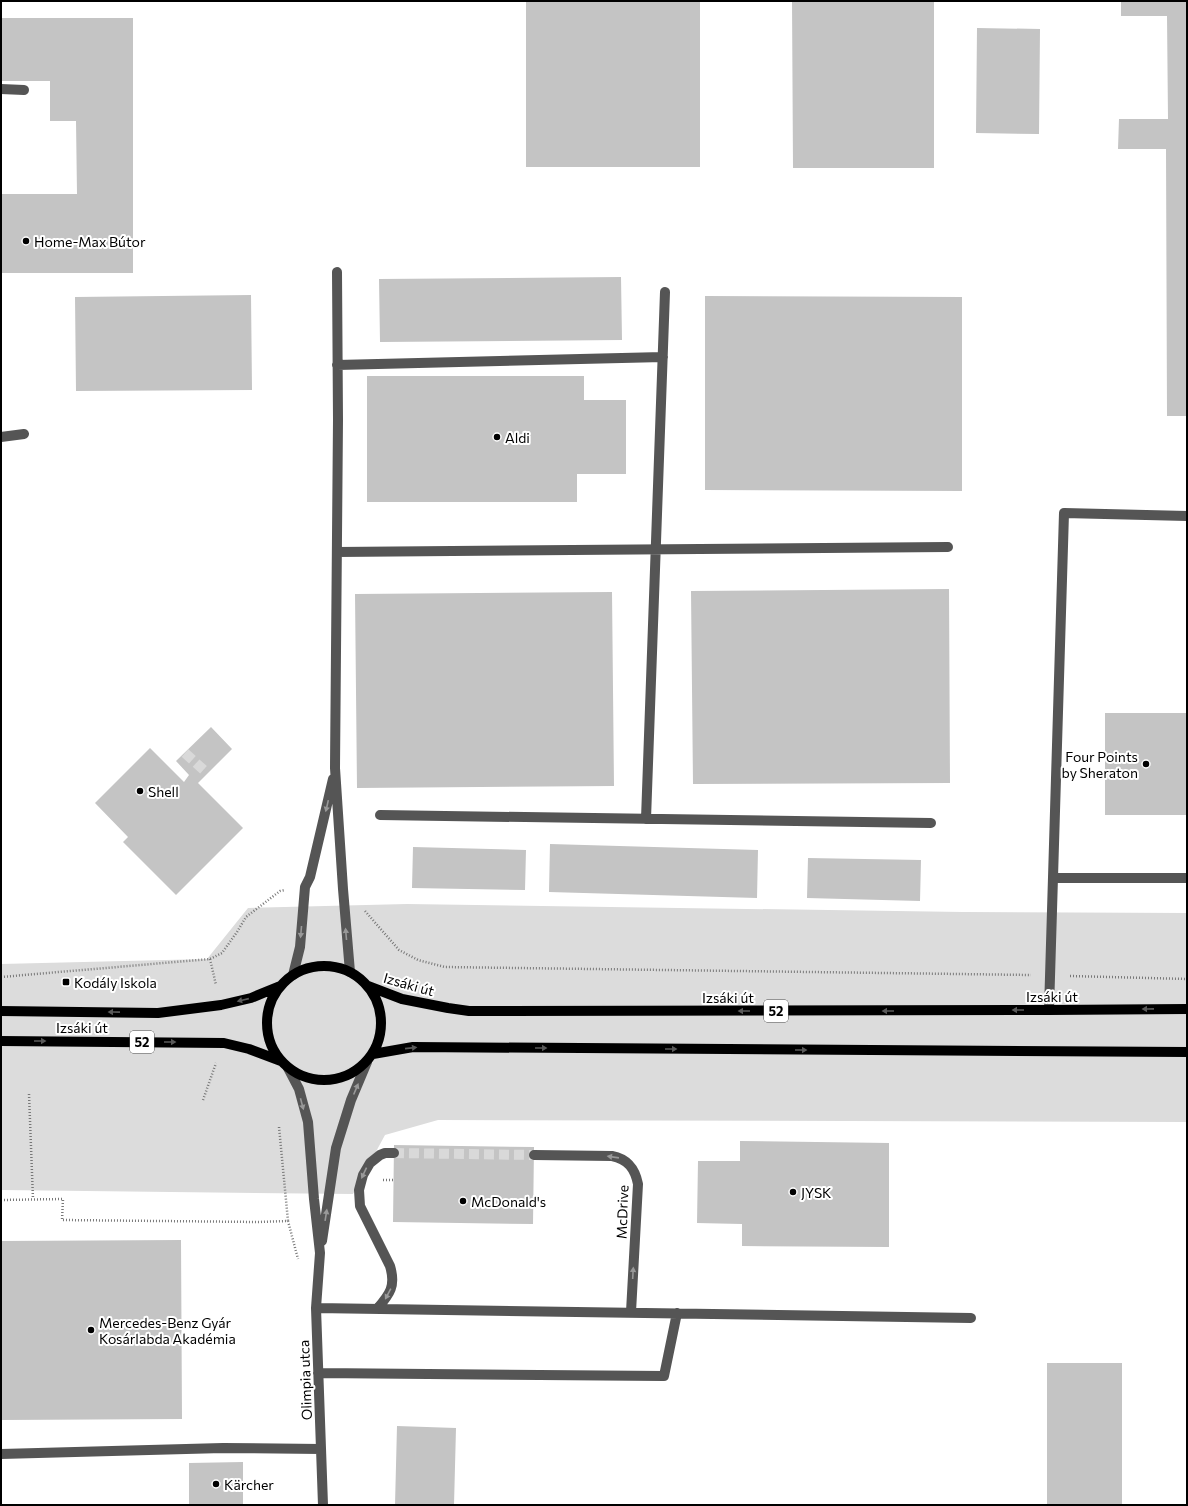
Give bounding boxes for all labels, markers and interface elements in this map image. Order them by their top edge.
place label: Home-Max Bútor [34,233,146,250]
marker: Home-Max Bútor [21,236,31,246]
place label: Aldi [505,429,530,446]
marker: Aldi [492,432,502,442]
place label: Four Points by Sheraton [1062,748,1138,781]
marker: Four Points by Sheraton [1141,759,1151,769]
place label: Shell [148,783,179,800]
marker: Shell [135,786,145,796]
one-way arrow [323,799,329,812]
one-way arrow [298,926,304,938]
one-way arrow [343,928,350,940]
street label: Izsáki út [382,969,437,999]
place label: Kodály Iskola [74,974,157,991]
marker: Kodály Iskola [61,977,71,987]
street label: Izsáki út [1026,988,1078,1005]
street label: Izsáki út [702,989,754,1006]
one-way arrow [237,997,249,1003]
road number: 52 [764,1000,788,1022]
one-way arrow [1141,1006,1154,1012]
one-way arrow [1011,1007,1024,1013]
one-way arrow [737,1008,750,1014]
one-way arrow [881,1008,894,1014]
one-way arrow [107,1009,120,1015]
street label: Izsáki út [56,1019,108,1036]
road number: 52 [130,1031,154,1053]
one-way arrow [34,1038,47,1044]
one-way arrow [164,1039,177,1045]
one-way arrow [405,1045,417,1051]
one-way arrow [535,1045,548,1051]
one-way arrow [665,1046,678,1052]
one-way arrow [795,1047,808,1053]
one-way arrow [353,1082,359,1094]
one-way arrow [300,1097,306,1110]
one-way arrow [607,1154,619,1160]
one-way arrow [361,1168,367,1179]
place label: JYSK [801,1184,832,1201]
street label: McDrive [613,1185,631,1239]
marker: JYSK [788,1187,798,1197]
place label: McDonald's [471,1193,546,1210]
marker: McDonald's [458,1196,468,1206]
one-way arrow [323,1209,329,1221]
one-way arrow [630,1266,636,1279]
one-way arrow [385,1288,392,1300]
place label: Mercedes-Benz Gyár Kosárlabda Akadémia [99,1314,236,1347]
marker: Mercedes-Benz Gyár Kosárlabda Akadémia [86,1325,96,1335]
street label: Olimpia utca [295,1340,315,1420]
place label: Kärcher [224,1476,274,1493]
marker: Kärcher [211,1479,221,1489]

